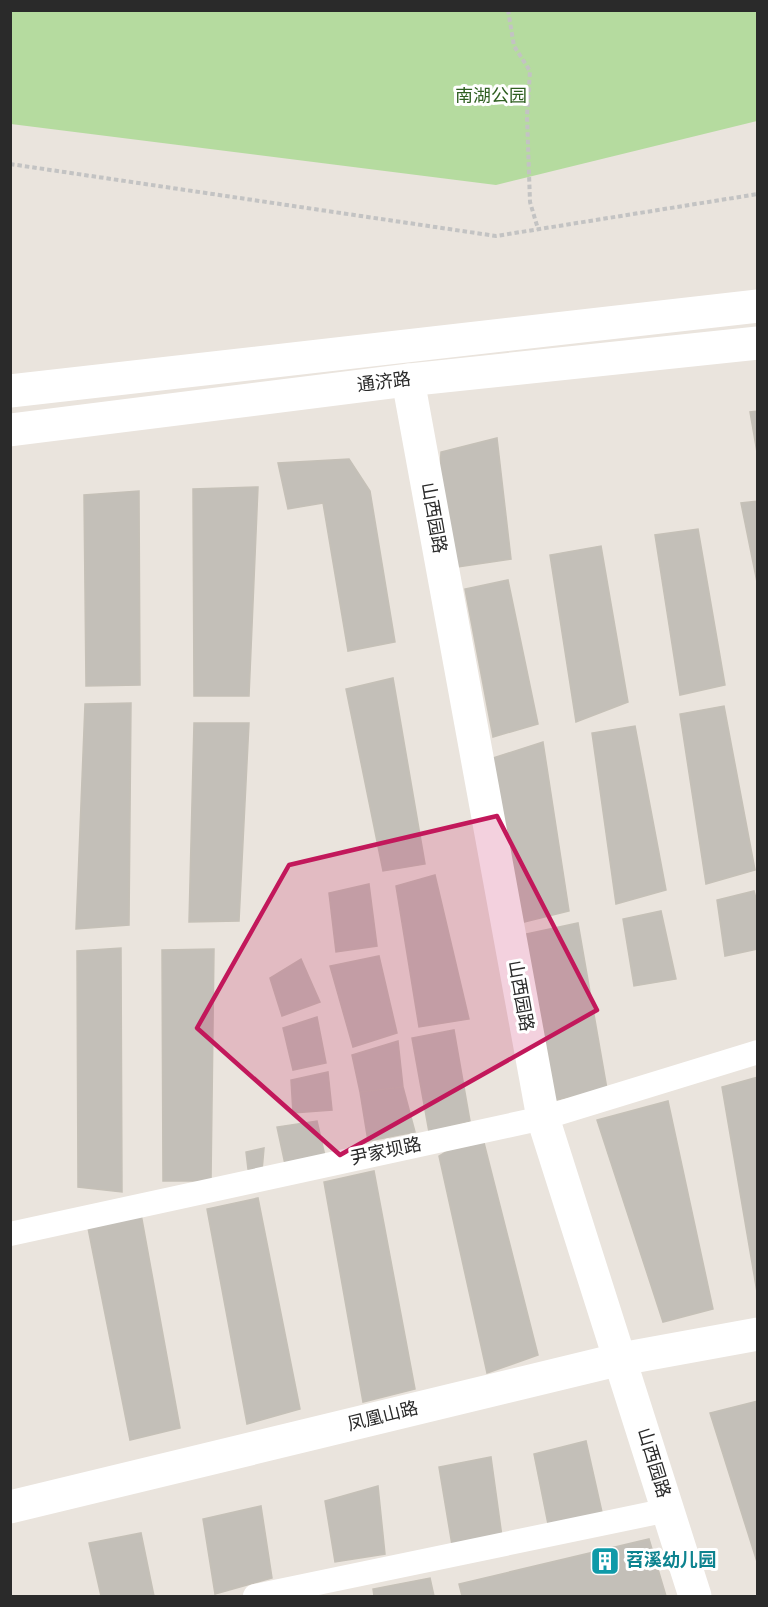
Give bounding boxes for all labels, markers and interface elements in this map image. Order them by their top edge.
park label: 南湖公园 [455,86,527,106]
street label: 通济路 [356,369,412,395]
street label: 山西园路 [418,481,450,555]
street label: 山西园路 [505,959,537,1033]
street label: 尹家坝路 [348,1134,423,1168]
street label: 凤凰山路 [345,1398,420,1434]
street label: 山西园路 [634,1425,674,1500]
building icon: 苕溪幼儿园 [589,1545,621,1577]
place label: 苕溪幼儿园 [626,1550,716,1570]

